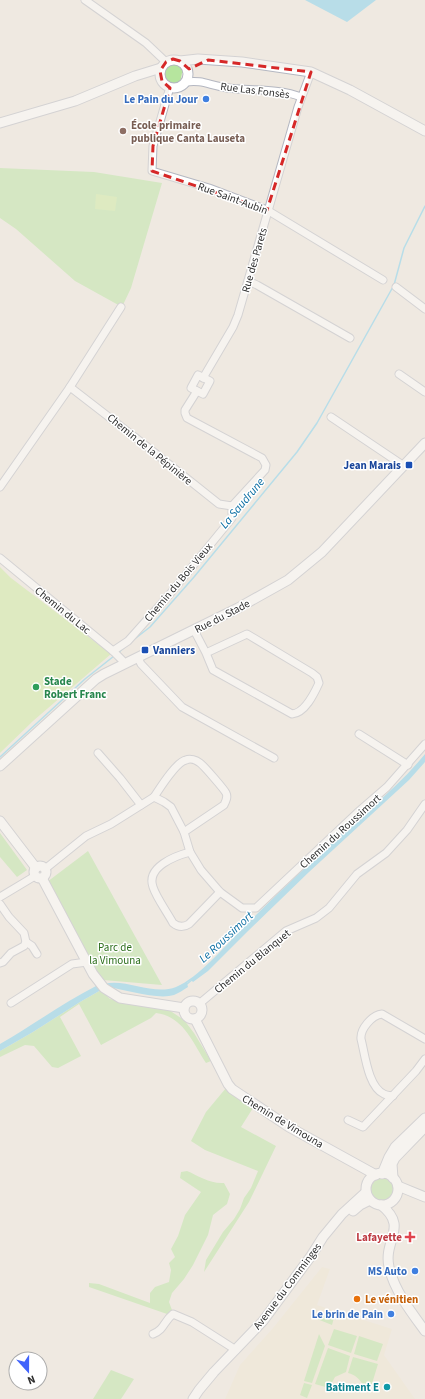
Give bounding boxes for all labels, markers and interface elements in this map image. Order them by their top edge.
street label: Rue Las Fonsès [220,79,291,102]
place label: Le Pain du Jour [124,92,199,107]
marker: Le Pain du Jour [201,94,211,104]
place label: École primaire publique Canta Lauseta [131,118,245,146]
marker: École primaire publique Canta Lauseta [118,126,128,136]
street label: Rue Saint-Aubin [196,179,270,218]
street label: Rue des Parets [238,226,271,294]
street label: Chemin de la Pépinière [104,410,196,489]
place label: Jean Marais [344,458,401,473]
marker: Jean Marais [404,460,414,470]
water label: La Saudrune [216,474,269,532]
street label: Chemin du Bois Vieux [141,540,216,625]
street label: Chemin du Lac [32,583,94,638]
street label: Rue du Stade [192,596,253,637]
place label: Vanniers [152,643,195,658]
marker: Vanniers [140,645,150,655]
place label: Stade Robert Franc [44,674,106,702]
marker: Stade Robert Franc [31,682,41,692]
street label: Chemin du Roussimort [296,791,384,872]
water label: Le Roussimort [195,907,258,967]
street label: Chemin du Blanquet [211,926,294,997]
park label: Parc de la Vimouna [89,940,141,968]
street label: Chemin de Vimouna [239,1091,326,1152]
place label: Lafayette [356,1230,402,1245]
marker: Lafayette [405,1232,415,1242]
street label: Avenue du Comminges [250,1240,325,1333]
place label: MS Auto [368,1264,407,1279]
marker: MS Auto [410,1266,420,1276]
place label: Le vénitien [365,1292,418,1307]
marker: Le vénitien [352,1294,362,1304]
place label: Le brin de Pain [312,1307,383,1322]
marker: Le brin de Pain [386,1309,396,1319]
north arrow [8,1351,48,1391]
text: N [25,1372,38,1388]
place label: Batiment E [326,1380,379,1395]
marker: Batiment E [382,1382,392,1392]

